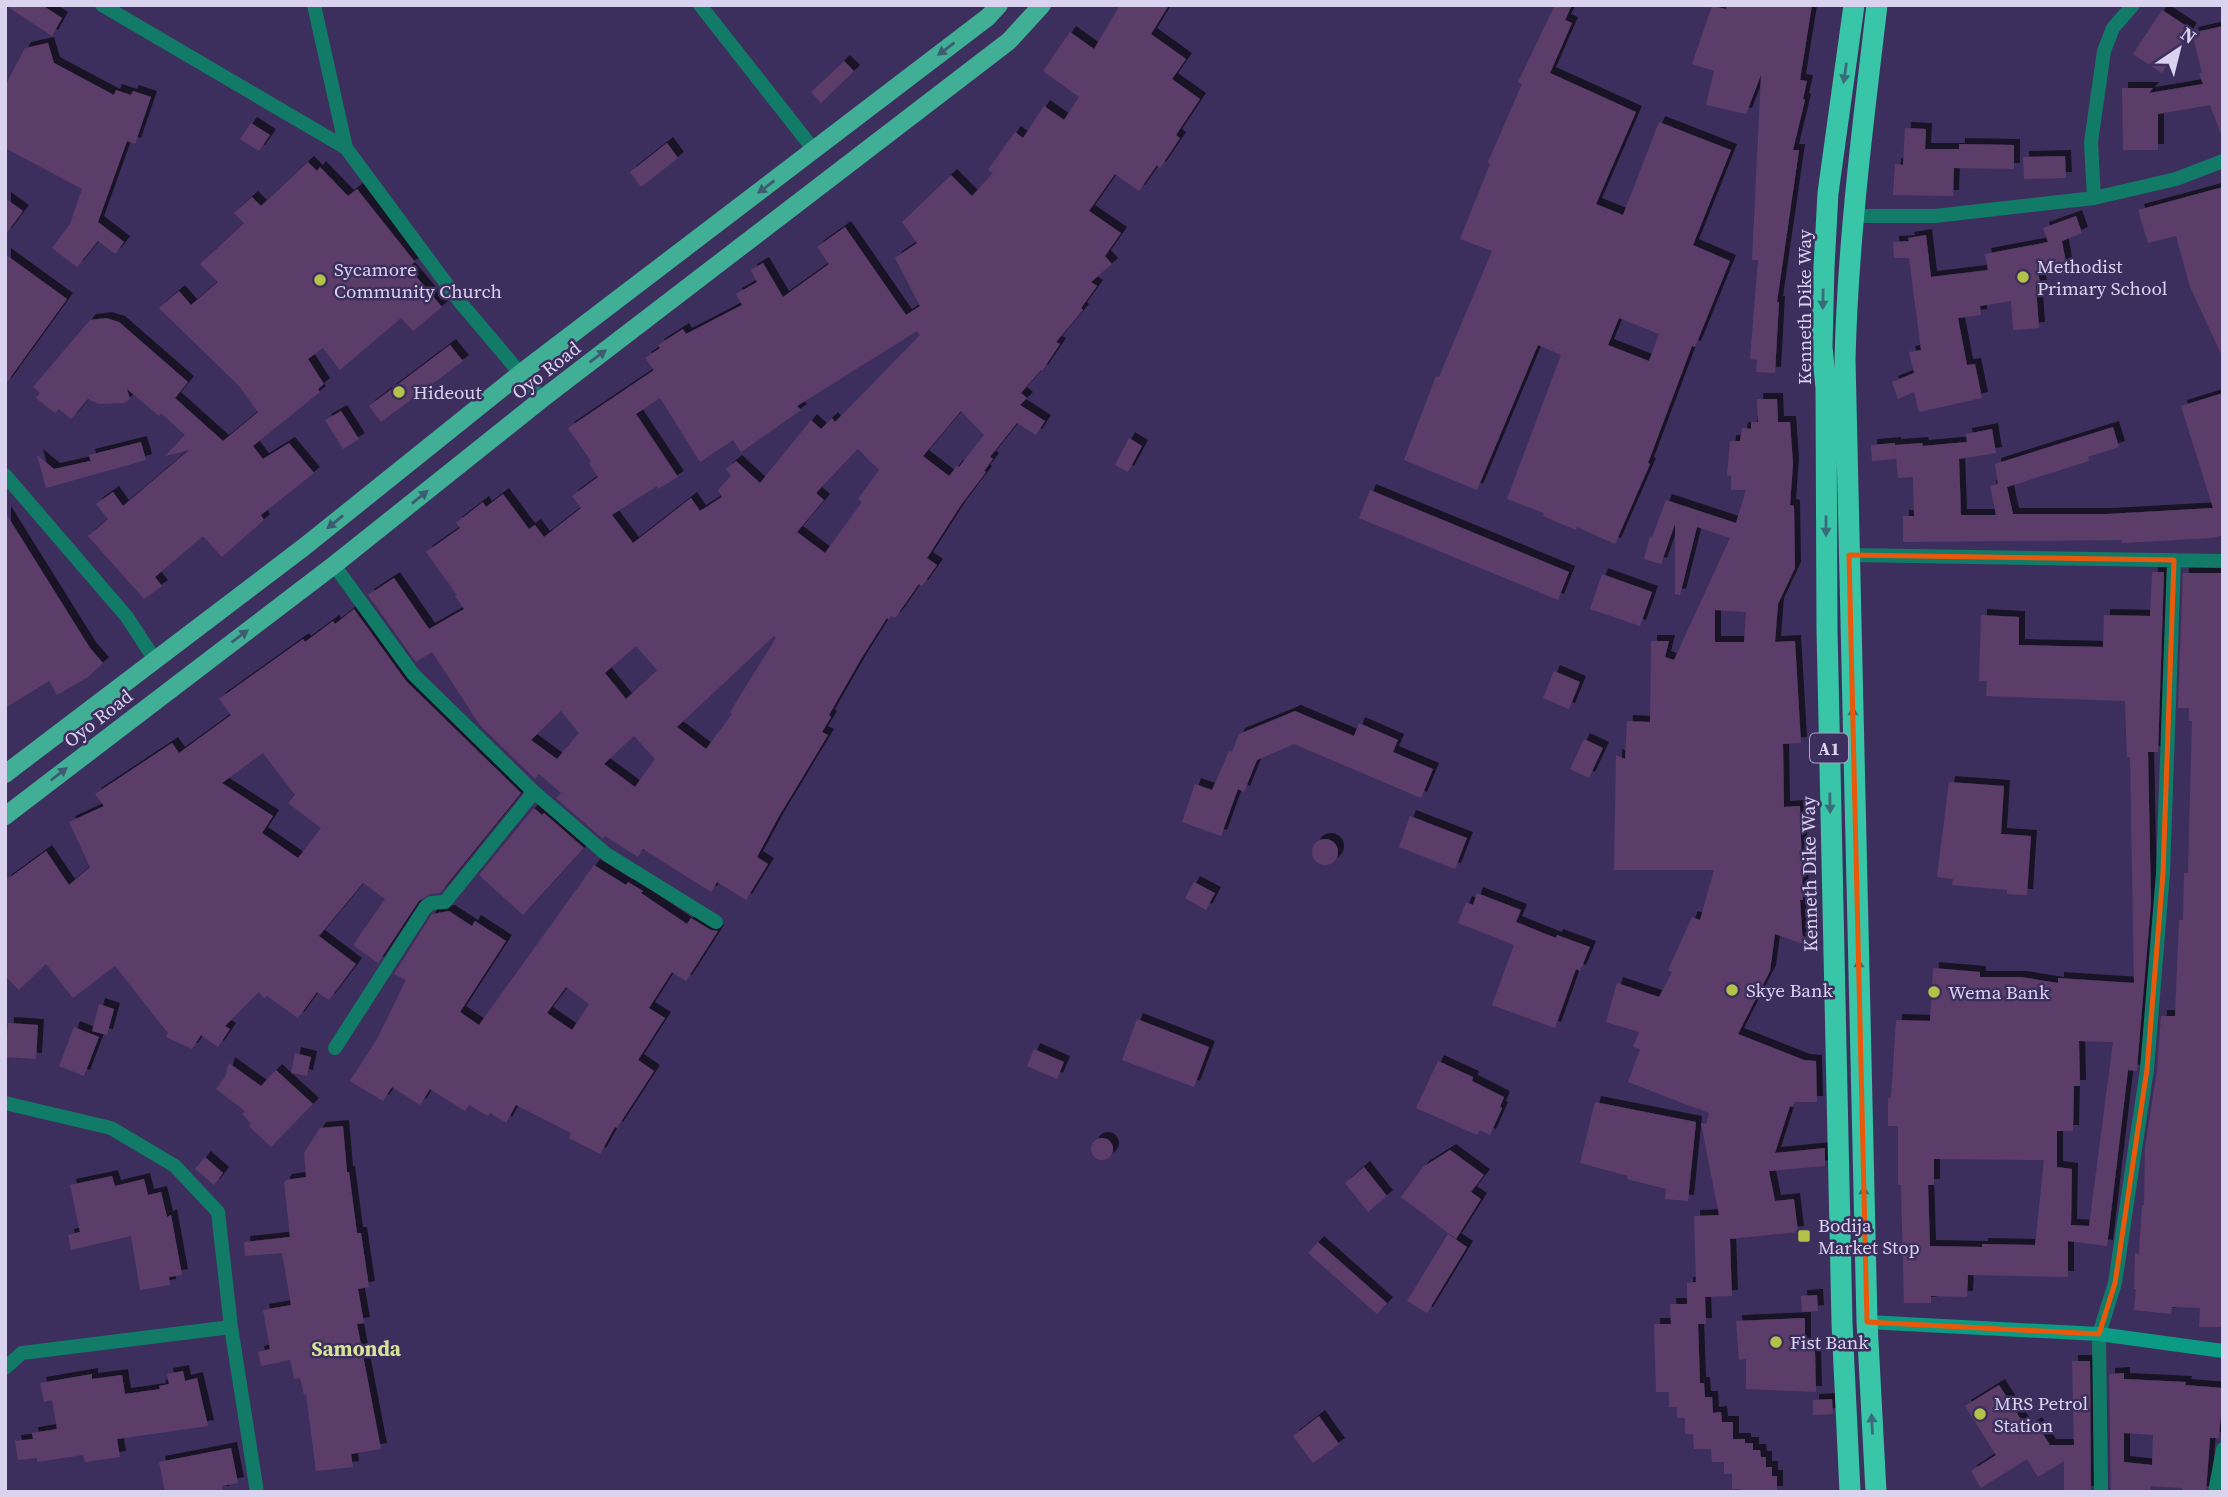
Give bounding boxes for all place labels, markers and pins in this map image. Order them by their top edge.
place label: Methodist Primary School [2037,253,2168,301]
place label: Sycamore Community Church [334,256,502,304]
marker: Methodist Primary School [2015,269,2031,285]
marker: Sycamore Community Church [312,272,328,288]
place label: Hideout [413,379,482,405]
marker: Hideout [391,384,407,400]
place label: Skye Bank [1746,977,1833,1003]
place label: Wema Bank [1948,979,2050,1005]
marker: Skye Bank [1724,982,1740,998]
marker: Wema Bank [1926,984,1942,1000]
place label: Bodija Market Stop [1818,1212,1920,1260]
marker: Bodija Market Stop [1796,1228,1812,1244]
place label: Fist Bank [1790,1329,1869,1355]
marker: Fist Bank [1768,1334,1784,1350]
place label: MRS Petrol Station [1994,1390,2088,1438]
marker: MRS Petrol Station [1972,1406,1988,1422]

